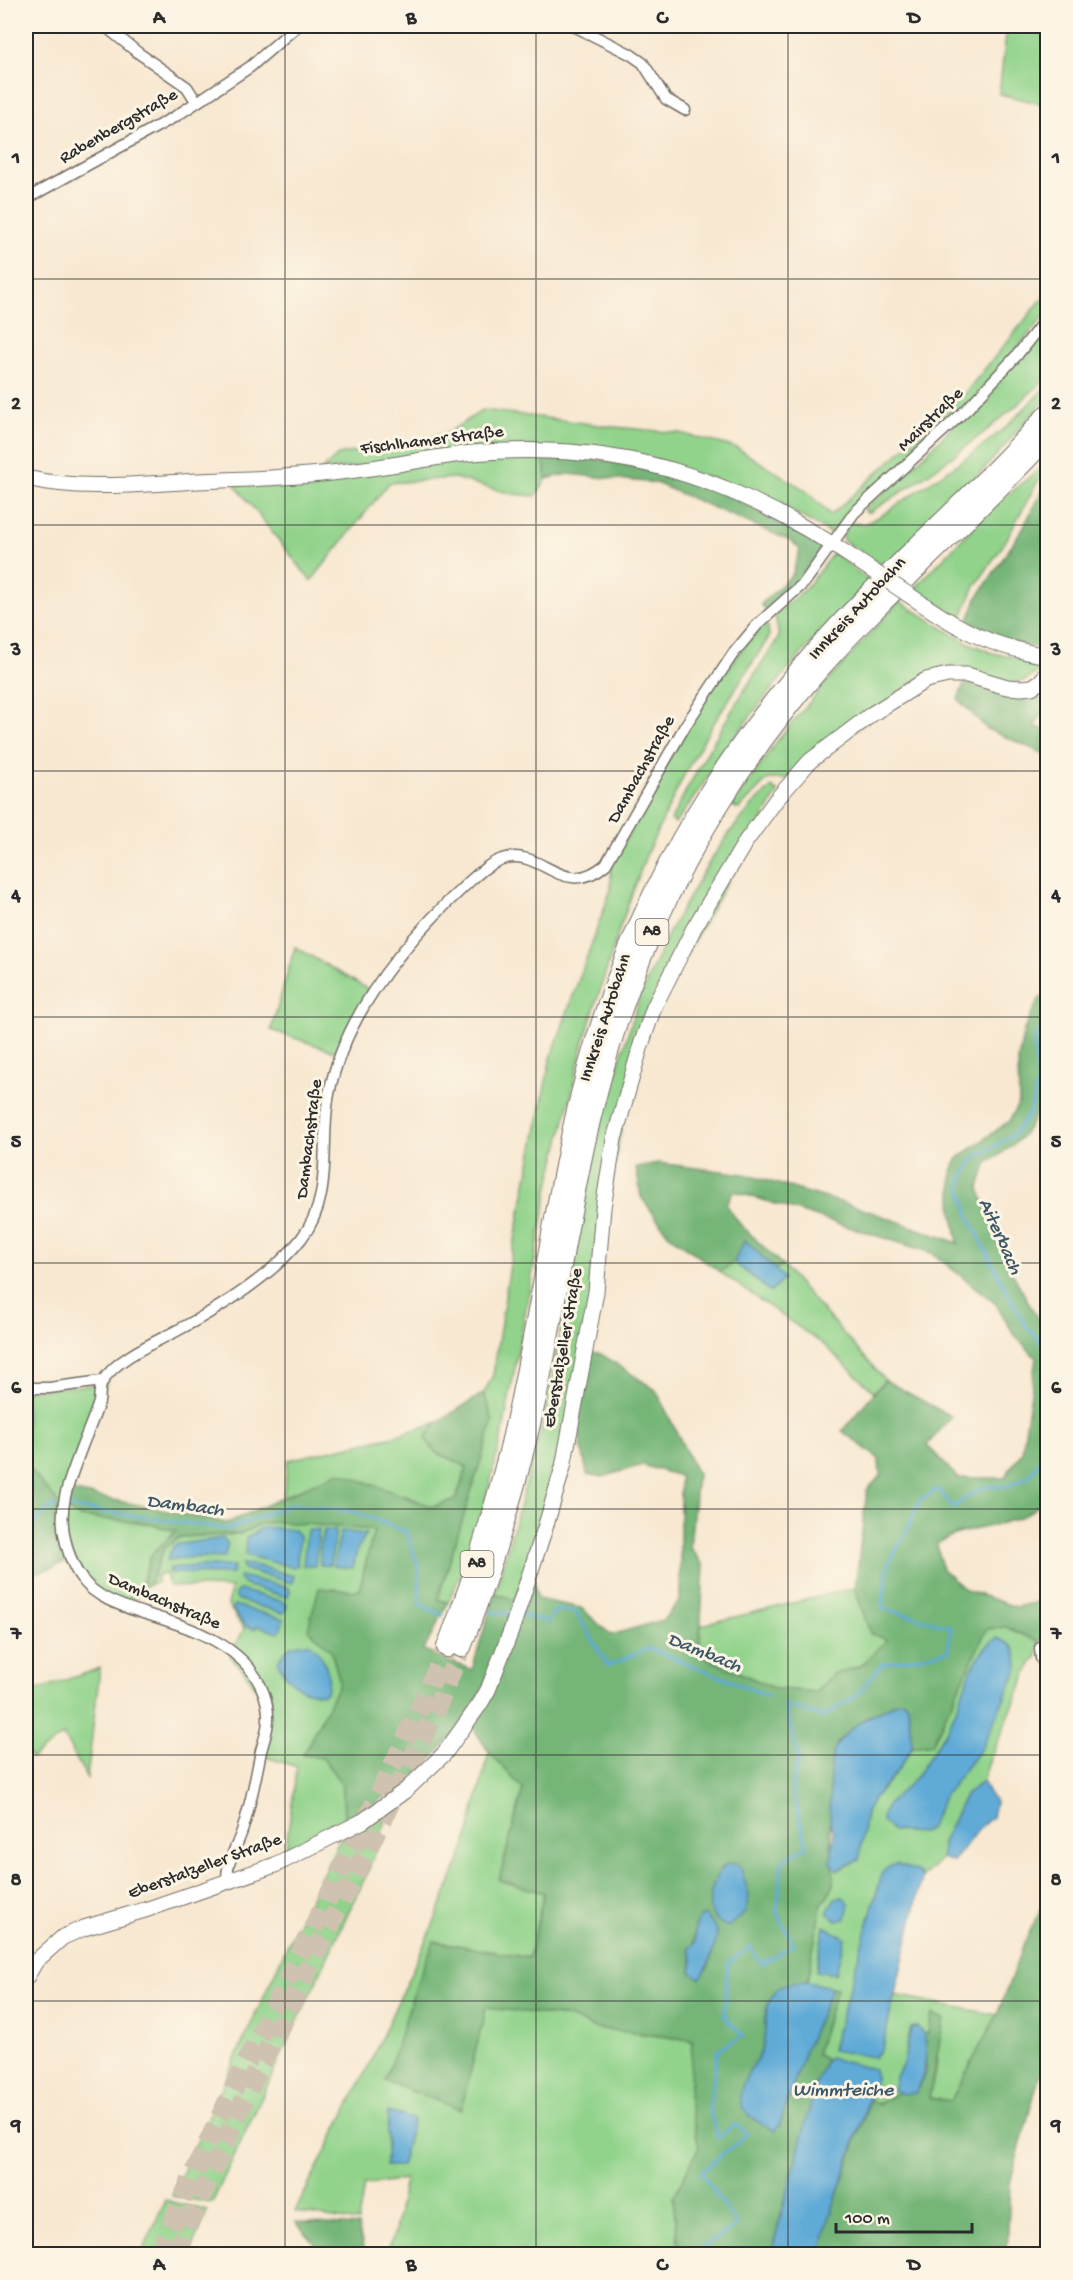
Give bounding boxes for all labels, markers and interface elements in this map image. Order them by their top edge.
text: A [152,8,167,31]
text: B [405,8,417,31]
text: C [656,8,670,31]
text: D [905,8,921,31]
street label: Rabenbergstraße [56,84,182,169]
text: 1 [11,148,20,171]
text: 1 [1051,148,1060,171]
street label: Mairstraße [894,383,969,457]
text: 2 [11,394,21,417]
text: 2 [1051,394,1061,417]
street label: Fischlhamer Straße [358,422,506,460]
street label: Innkreis Autobahn [805,553,911,665]
text: 3 [10,640,21,663]
text: 3 [1050,640,1061,663]
street label: Dambachstraße [603,712,681,829]
text: 4 [10,886,21,909]
text: 4 [1050,886,1061,909]
road number: A8 [636,919,668,945]
street label: Innkreis Autobahn [575,951,637,1085]
street label: Dambachstraße [292,1077,328,1201]
text: 5 [11,1132,22,1155]
text: 5 [1051,1132,1062,1155]
water label: Aiterbach [972,1195,1026,1279]
street label: Eberstalzeller Straße [540,1266,589,1429]
text: 6 [11,1378,22,1401]
text: 6 [1051,1378,1062,1401]
water label: Dambach [145,1491,225,1523]
road number: A8 [460,1551,494,1577]
street label: Dambachstraße [104,1568,224,1635]
text: 7 [10,1624,23,1647]
text: 7 [1050,1624,1063,1647]
water label: Dambach [664,1629,744,1679]
street label: Eberstalzeller Straße [125,1829,285,1905]
text: 8 [11,1870,22,1893]
text: 8 [1051,1870,1062,1893]
water label: Wimmteiche [793,2080,894,2103]
text: 9 [10,2116,21,2139]
text: 9 [1050,2116,1061,2139]
scale bar [836,2196,972,2234]
text: 100 m [844,2209,890,2230]
text: A [152,2255,167,2278]
text: B [405,2255,417,2278]
text: C [656,2255,670,2278]
text: D [905,2255,921,2278]

